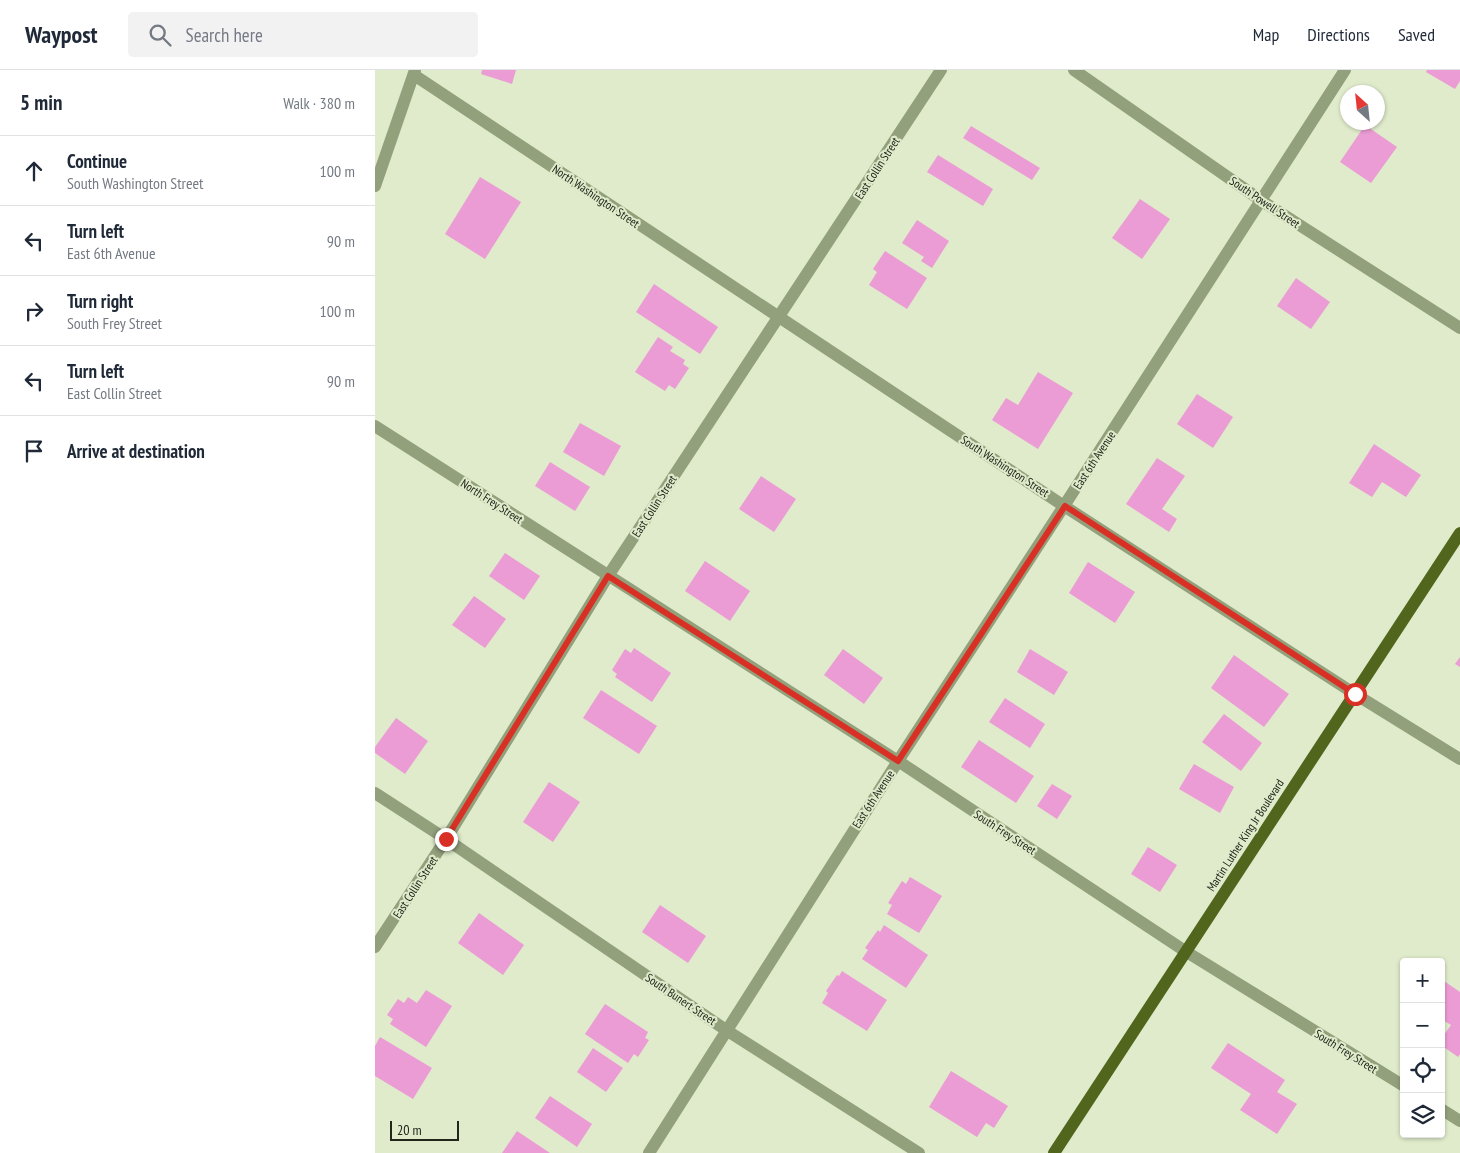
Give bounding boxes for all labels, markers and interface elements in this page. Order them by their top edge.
search box [128,12,478,57]
text: Waypost [25,19,98,50]
icon: search [146,21,174,49]
text: Search here [186,23,263,47]
text: Map [1253,23,1279,46]
text: Directions [1307,23,1370,46]
text: Saved [1398,23,1435,46]
north arrow [1340,85,1385,130]
text: 5 min [20,89,62,116]
text: Walk · 380 m [283,93,355,113]
street label: East Collin Street [851,134,903,202]
text: Continue [67,149,127,173]
icon: ahead [20,157,48,185]
text: 100 m [320,161,355,181]
street label: North Washington Street [550,161,643,231]
text: South Washington Street [67,173,203,193]
street label: South Powell Street [1227,173,1304,231]
text: Turn left [67,219,124,243]
icon: left [20,227,48,255]
text: 90 m [327,231,355,251]
text: East 6th Avenue [67,243,156,263]
text: Turn right [67,289,133,313]
icon: right [20,297,48,325]
text: 100 m [320,301,355,321]
text: South Frey Street [67,313,162,333]
text: Turn left [67,359,124,383]
icon: left [20,367,48,395]
text: 90 m [327,371,355,391]
text: East Collin Street [67,383,162,403]
street label: East 6th Avenue [1070,428,1118,492]
street label: South Washington Street [958,432,1053,501]
icon: arrive [20,437,48,465]
text: Arrive at destination [67,439,205,463]
street label: East Collin Street [628,472,680,540]
street label: North Frey Street [458,475,526,527]
route start [1344,683,1367,706]
street label: East 6th Avenue [849,767,897,831]
street label: Martin Luther King Jr Boulevard [1203,776,1287,894]
street label: South Frey Street [971,806,1040,858]
route end [435,828,458,851]
street label: East Collin Street [389,853,441,921]
map controls [1400,958,1445,1138]
button: + [1400,958,1445,1003]
street label: South Bunert Street [643,970,720,1029]
button: − [1400,1003,1445,1048]
street label: South Frey Street [1312,1026,1381,1077]
button: locate [1400,1048,1445,1093]
button: layers [1400,1093,1445,1138]
scale bar [390,1118,459,1141]
text: 20 m [397,1121,422,1139]

